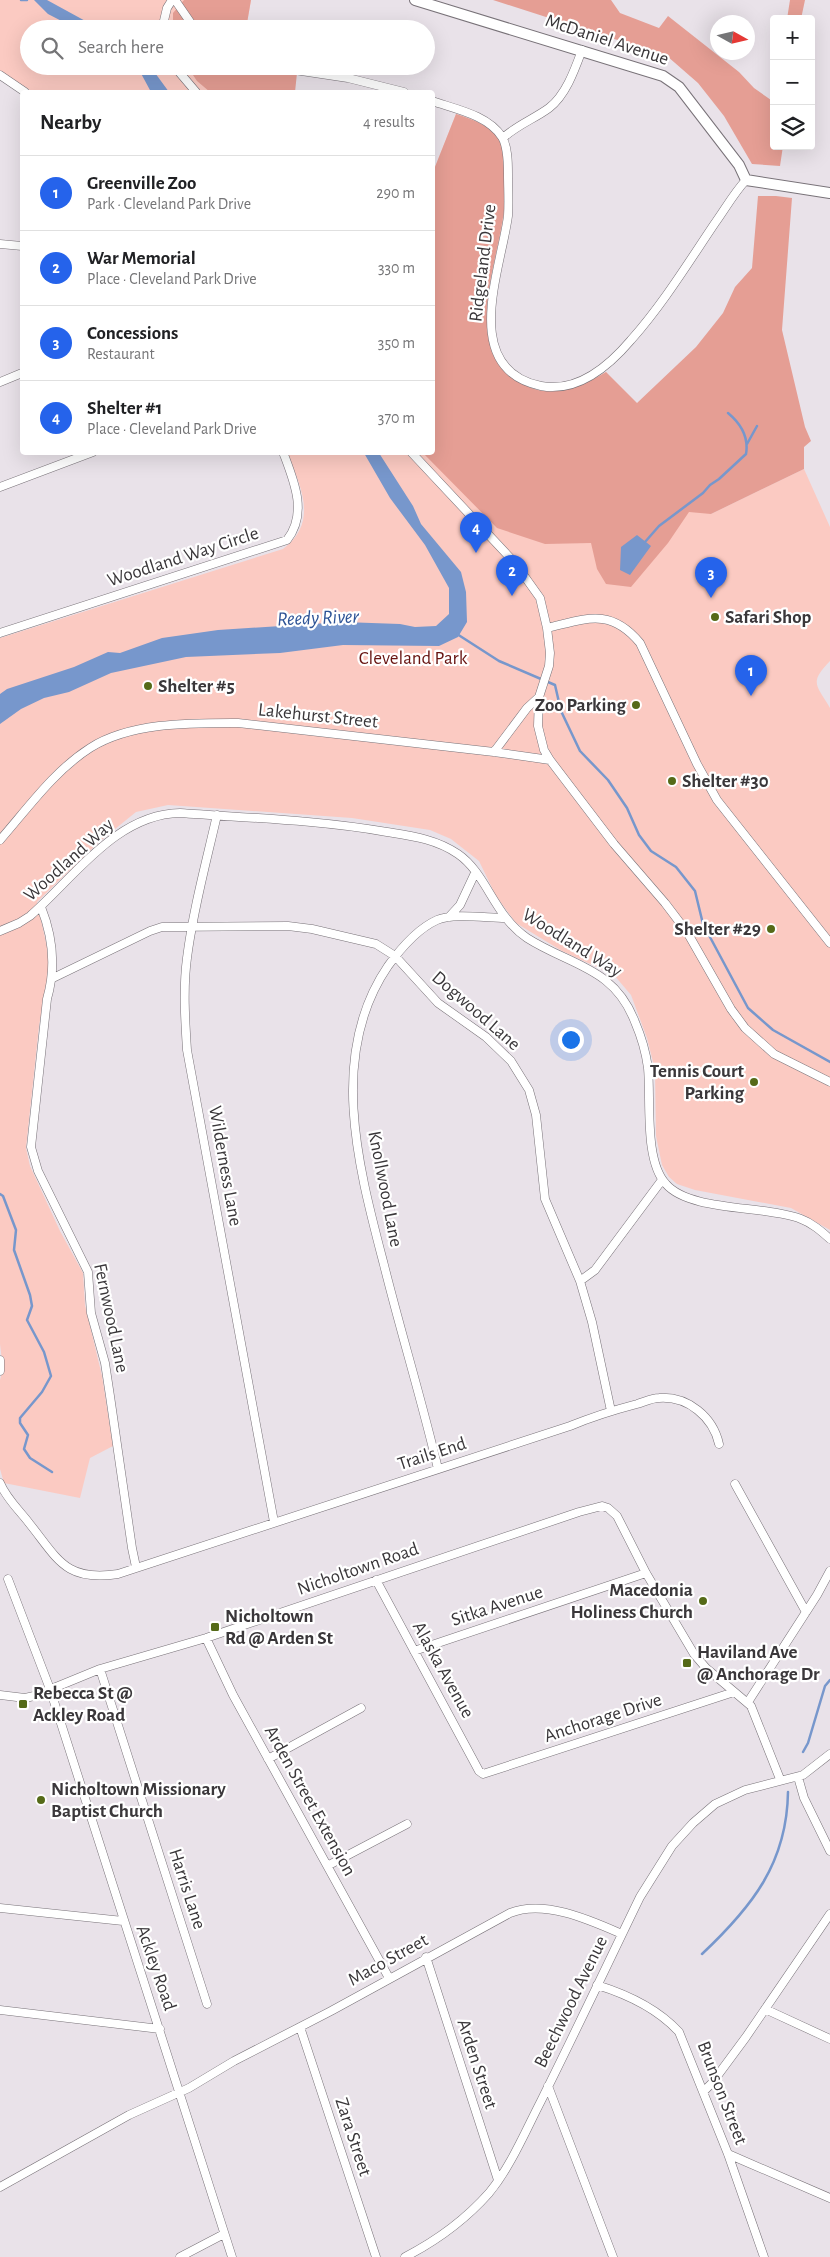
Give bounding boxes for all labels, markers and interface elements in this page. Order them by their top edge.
street label: McDaniel Avenue [543,11,671,69]
north arrow [710,15,755,60]
map controls [770,15,815,150]
button: + [770,15,815,60]
search box [20,20,435,75]
icon: search [38,34,66,62]
text: Search here [78,38,164,57]
button: − [770,60,815,105]
button: layers [770,105,815,150]
text: Nearby [40,112,101,133]
text: 4 results [363,114,415,130]
text: Greenville Zoo [87,174,196,193]
text: 1 [53,185,59,201]
text: 290 m [376,185,415,201]
text: Park · Cleveland Park Drive [87,196,251,212]
street label: Ridgeland Drive [466,203,500,323]
text: War Memorial [87,249,196,268]
text: 2 [52,260,60,276]
text: 330 m [378,260,415,276]
text: Place · Cleveland Park Drive [87,271,257,287]
text: Concessions [87,324,178,343]
text: 3 [53,335,59,351]
text: 350 m [378,335,415,351]
text: Restaurant [87,346,155,362]
text: Shelter #1 [87,399,162,418]
text: 4 [52,410,60,426]
text: 370 m [378,410,415,426]
text: Place · Cleveland Park Drive [87,421,257,437]
pin: 4 [460,512,492,553]
street label: Woodland Way Circle [105,524,261,590]
pin: 2 [496,555,528,596]
pin: 3 [695,557,727,598]
water label: Reedy River [277,607,360,629]
place label: Safari Shop [725,608,812,627]
marker: Safari Shop [709,611,721,623]
park label: Cleveland Park [359,649,468,668]
pin: 1 [735,655,767,696]
place label: Shelter #5 [158,677,235,696]
marker: Shelter #5 [142,680,154,692]
place label: Zoo Parking [535,696,626,715]
marker: Zoo Parking [630,699,642,711]
street label: Lakehurst Street [257,700,379,732]
place label: Shelter #30 [682,772,769,791]
marker: Shelter #30 [666,775,678,787]
street label: Woodland Way [21,815,117,905]
street label: Woodland Way [519,905,625,981]
place label: Shelter #29 [674,920,761,939]
marker: Shelter #29 [765,923,777,935]
street label: Dogwood Lane [428,968,524,1054]
your location [558,1027,584,1053]
place label: Tennis Court Parking [650,1062,745,1103]
marker: Tennis Court Parking [748,1076,760,1088]
street label: Wilderness Lane [205,1104,245,1228]
street label: Knollwood Lane [364,1129,406,1249]
street label: Fernwood Lane [90,1262,132,1374]
street label: Trails End [395,1434,469,1474]
street label: Nicholtown Road [295,1539,421,1599]
place label: Macedonia Holiness Church [571,1581,693,1622]
street label: Sitka Avenue [449,1582,545,1630]
marker: Macedonia Holiness Church [697,1595,709,1607]
place label: Nicholtown Rd @ Arden St [225,1607,334,1648]
street label: Alaska Avenue [409,1619,477,1721]
marker: Nicholtown Rd @ Arden St [209,1621,221,1633]
place label: Haviland Ave @ Anchorage Dr [697,1643,820,1684]
marker: Haviland Ave @ Anchorage Dr [681,1657,693,1669]
place label: Rebecca St @ Ackley Road [33,1684,133,1725]
street label: Anchorage Drive [542,1690,664,1746]
marker: Rebecca St @ Ackley Road [17,1698,29,1710]
street label: Arden Street Extension [261,1723,359,1879]
place label: Nicholtown Missionary Baptist Church [51,1780,226,1821]
marker: Nicholtown Missionary Baptist Church [35,1794,47,1806]
street label: Harris Lane [165,1846,209,1932]
street label: Ackley Road [133,1923,180,2013]
street label: Maco Street [345,1930,431,1990]
street label: Beechwood Avenue [531,1933,611,2071]
street label: Arden Street [454,2017,500,2111]
street label: Brunson Street [694,2039,750,2147]
street label: Zara Street [331,2095,375,2179]

